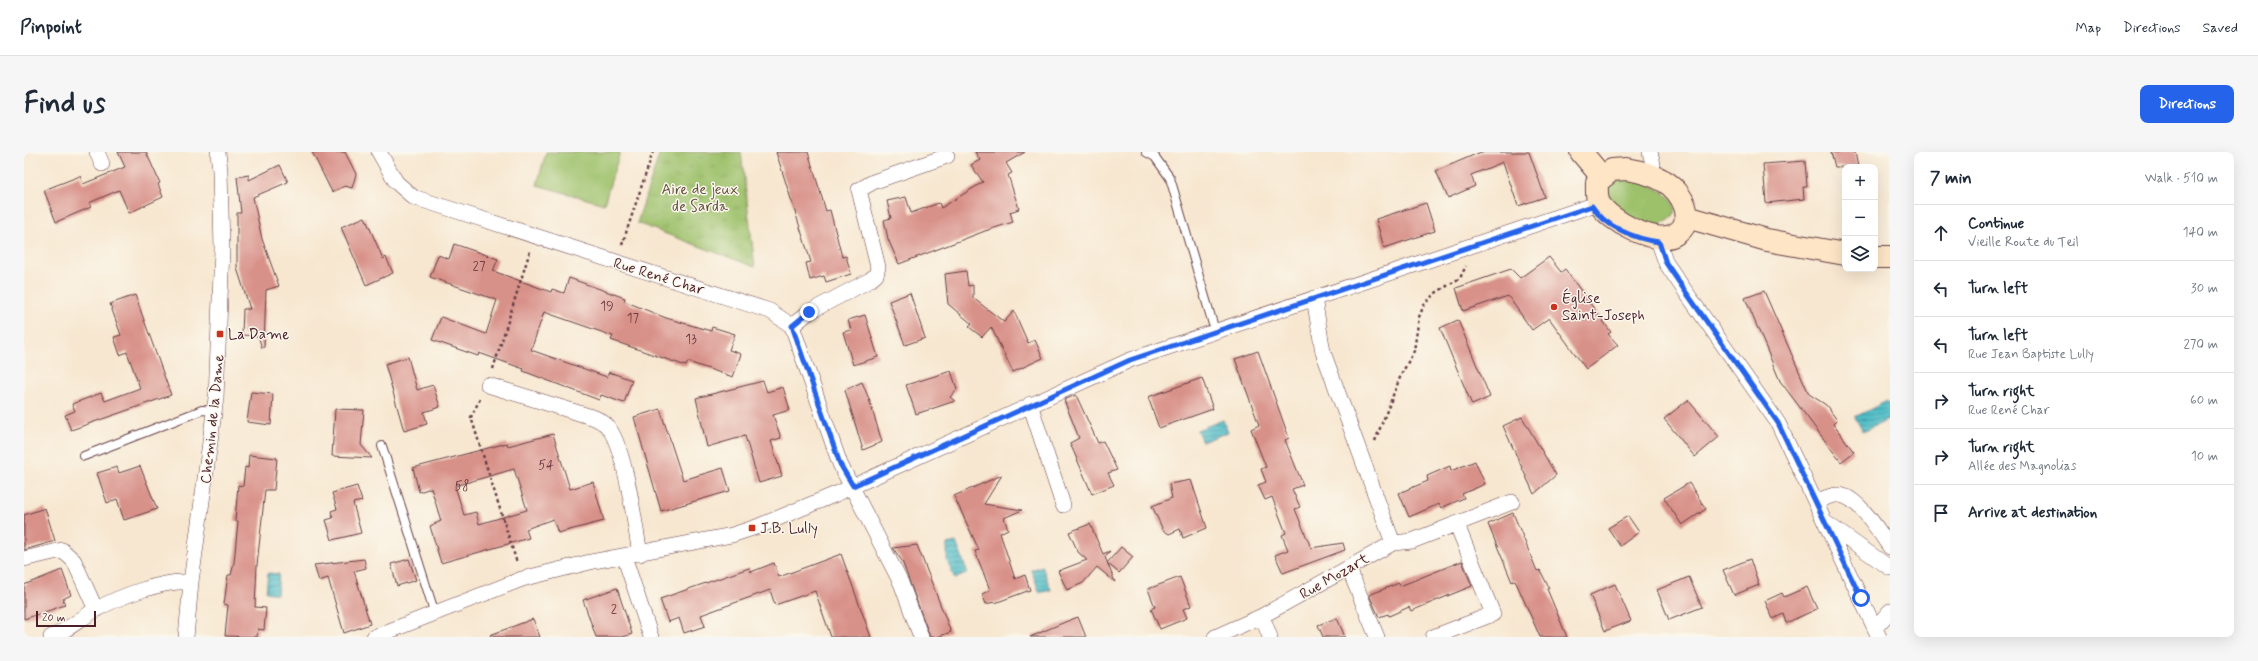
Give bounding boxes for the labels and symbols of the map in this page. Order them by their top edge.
park label: Aire de jeux de Sarda [662,180,739,217]
street label: Rue René Char [611,254,707,300]
house number: 27 [473,258,486,275]
place label: Église Saint-Joseph [1562,288,1645,326]
house number: 19 [600,298,614,315]
marker: Église Saint-Joseph [1549,302,1559,312]
route end [800,303,818,321]
house number: 17 [627,310,640,327]
place label: La Dame [228,325,289,345]
marker: La Dame [215,329,225,339]
house number: 13 [685,331,697,348]
street label: Chemin de la Dame [196,353,230,485]
house number: 54 [538,457,554,474]
house number: 58 [455,478,469,495]
place label: J.B. Lully [760,519,818,539]
marker: J.B. Lully [747,523,757,533]
street label: Rue Mozart [1296,549,1373,605]
route start [1852,589,1870,607]
house number: 2 [611,601,618,618]
scale bar [36,609,96,628]

